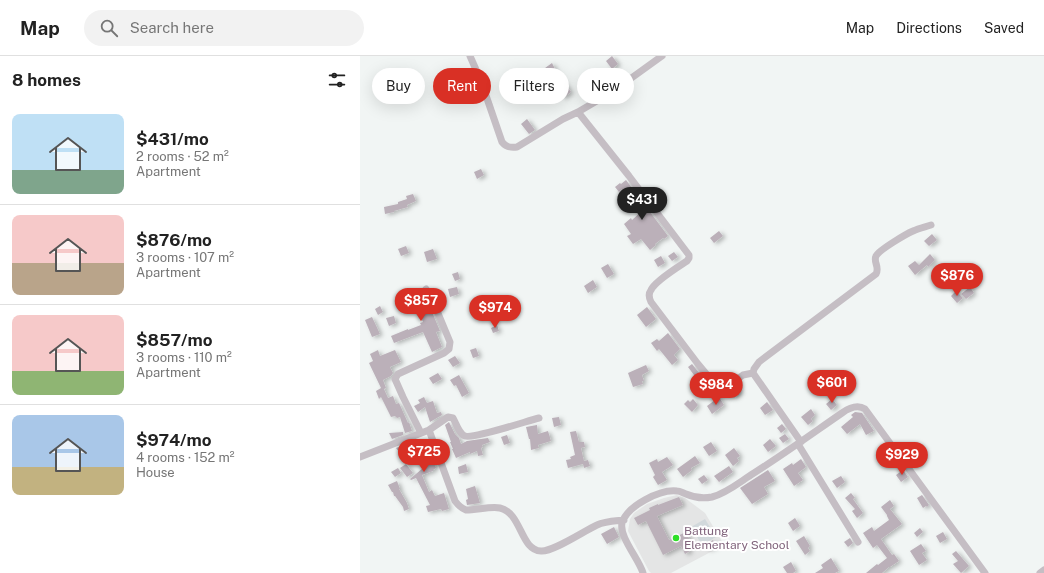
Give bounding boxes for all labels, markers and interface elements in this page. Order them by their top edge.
search box [84,10,364,46]
text: Map [20,17,60,39]
icon: search [98,17,120,39]
text: Search here [130,19,214,36]
text: Map [846,20,874,36]
text: Directions [896,20,962,36]
text: Saved [984,20,1024,36]
chip: Buy [372,68,425,104]
chip: Rent [433,68,491,104]
chip: Filters [499,68,569,104]
chip: New [577,68,634,104]
icon: filters [326,69,348,91]
text: 8 homes [12,70,81,90]
text: $431/mo [136,129,209,149]
icon: home [44,130,92,178]
text: 2 rooms · 52 m² [136,149,229,164]
text: Apartment [136,164,201,179]
pin: $431 [618,187,666,221]
text: $431 [626,192,658,207]
text: $876/mo [136,230,212,250]
icon: home [44,231,92,279]
text: 3 rooms · 107 m² [136,250,234,265]
pin: $876 [933,263,981,297]
text: Apartment [136,265,201,280]
text: $876 [940,268,974,283]
pin: $857 [397,288,445,322]
text: $857 [404,293,438,308]
pin: $974 [471,295,519,329]
text: $974 [478,300,512,315]
text: $857/mo [136,330,213,350]
icon: home [44,331,92,379]
text: 3 rooms · 110 m² [136,350,232,365]
text: Apartment [136,365,201,380]
pin: $601 [808,370,856,404]
pin: $984 [692,372,740,406]
text: $601 [816,375,848,390]
text: $984 [699,377,733,392]
text: $974/mo [136,430,212,450]
icon: home [44,431,92,479]
pin: $725 [400,439,448,473]
pin: $929 [878,442,926,476]
text: $725 [407,444,441,459]
text: $929 [885,447,919,462]
text: 4 rooms · 152 m² [136,450,234,465]
text: House [136,465,175,480]
place label: Battung Elementary School [684,524,790,552]
marker: Battung Elementary School [671,533,681,543]

